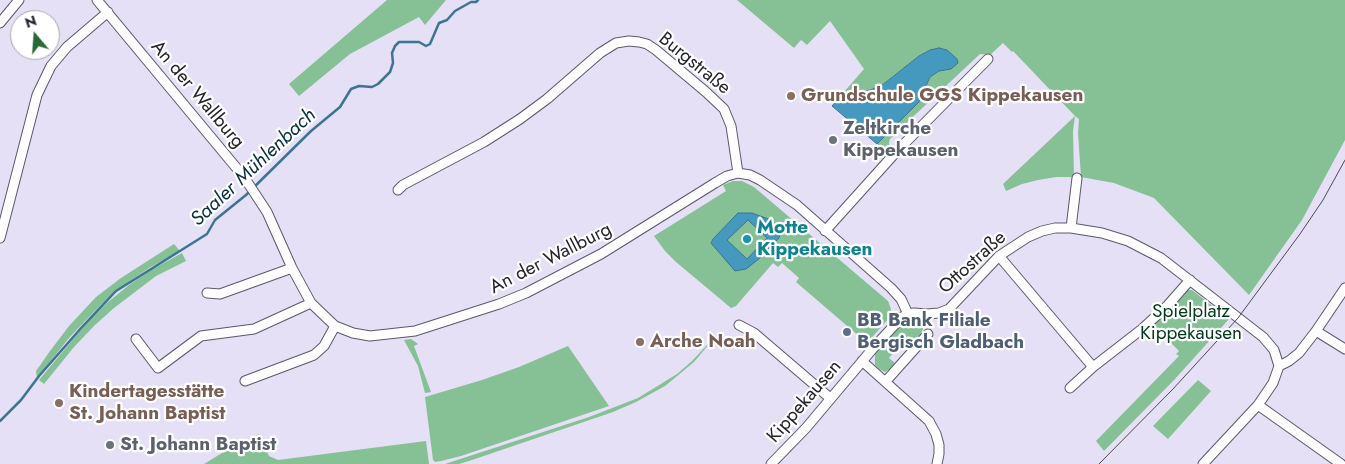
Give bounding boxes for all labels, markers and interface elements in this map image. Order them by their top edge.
north arrow [10,10,60,60]
text: N [22,10,39,33]
street label: Burgstraße [653,28,735,100]
street label: An der Wallburg [145,36,249,154]
place label: Grundschule GGS Kippekausen [801,85,1083,107]
marker: Grundschule GGS Kippekausen [785,90,797,102]
water label: Saaler Mühlenbach [187,104,321,232]
place label: Zeltkirche Kippekausen [843,118,958,162]
marker: Zeltkirche Kippekausen [827,134,839,146]
place label: Motte Kippekausen [757,217,872,261]
street label: An der Wallburg [486,218,616,300]
street label: Ottostraße [935,227,1011,299]
marker: Motte Kippekausen [741,233,753,245]
park label: Spielplatz Kippekausen [1140,301,1242,345]
place label: BB Bank Filiale Bergisch Gladbach [857,310,1024,354]
marker: BB Bank Filiale Bergisch Gladbach [841,326,853,338]
place label: Arche Noah [650,331,756,353]
marker: Arche Noah [634,336,646,348]
street label: Kippekausen [763,356,847,448]
place label: Kindertagesstätte St. Johann Baptist [69,381,225,425]
marker: Kindertagesstätte St. Johann Baptist [53,397,65,409]
place label: St. Johann Baptist [120,434,276,456]
marker: St. Johann Baptist [104,439,116,451]

